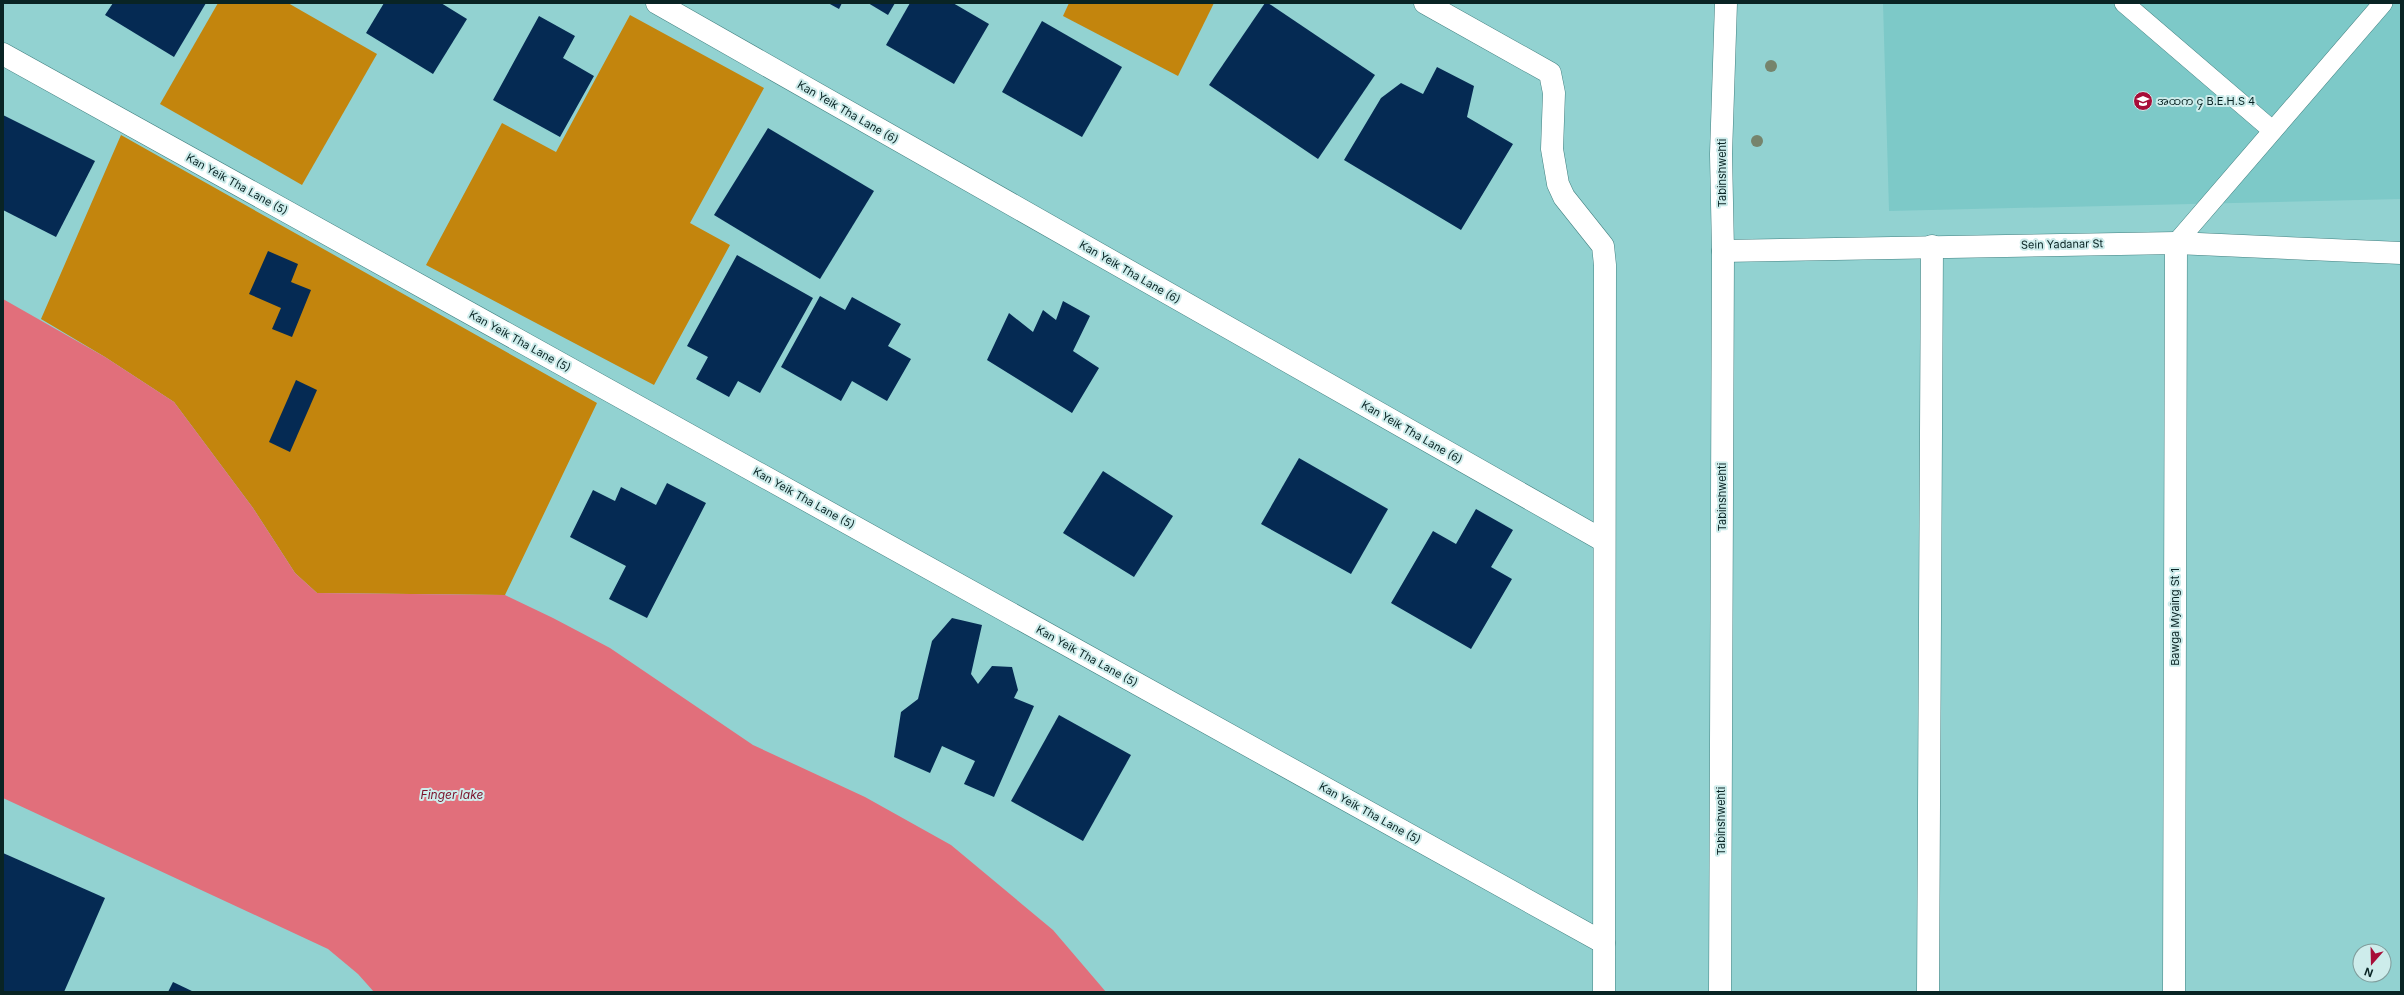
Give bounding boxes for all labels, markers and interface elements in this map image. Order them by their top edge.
street label: Kan Yeik Tha Lane (6) [795,77,901,147]
school or university icon: အထက ၄ B.E.H.S 4 [2132,90,2154,112]
place label: အထက ၄ B.E.H.S 4 [2157,94,2255,110]
street label: Tabinshwehti [1715,139,1729,207]
street label: Kan Yeik Tha Lane (5) [184,150,290,218]
street label: Sein Yadanar St [2021,236,2104,252]
street label: Kan Yeik Tha Lane (6) [1077,237,1183,307]
street label: Kan Yeik Tha Lane (5) [467,307,573,375]
street label: Kan Yeik Tha Lane (6) [1359,397,1465,467]
street label: Tabinshwehti [1715,463,1729,531]
street label: Kan Yeik Tha Lane (5) [751,464,857,532]
street label: Bawga Myaing St 1 [2168,568,2182,666]
street label: Kan Yeik Tha Lane (5) [1034,622,1140,690]
street label: Kan Yeik Tha Lane (5) [1317,779,1423,847]
water label: Finger lake [421,787,483,802]
street label: Tabinshwehti [1714,787,1728,855]
north arrow [2352,943,2392,983]
text: N [2362,964,2375,980]

